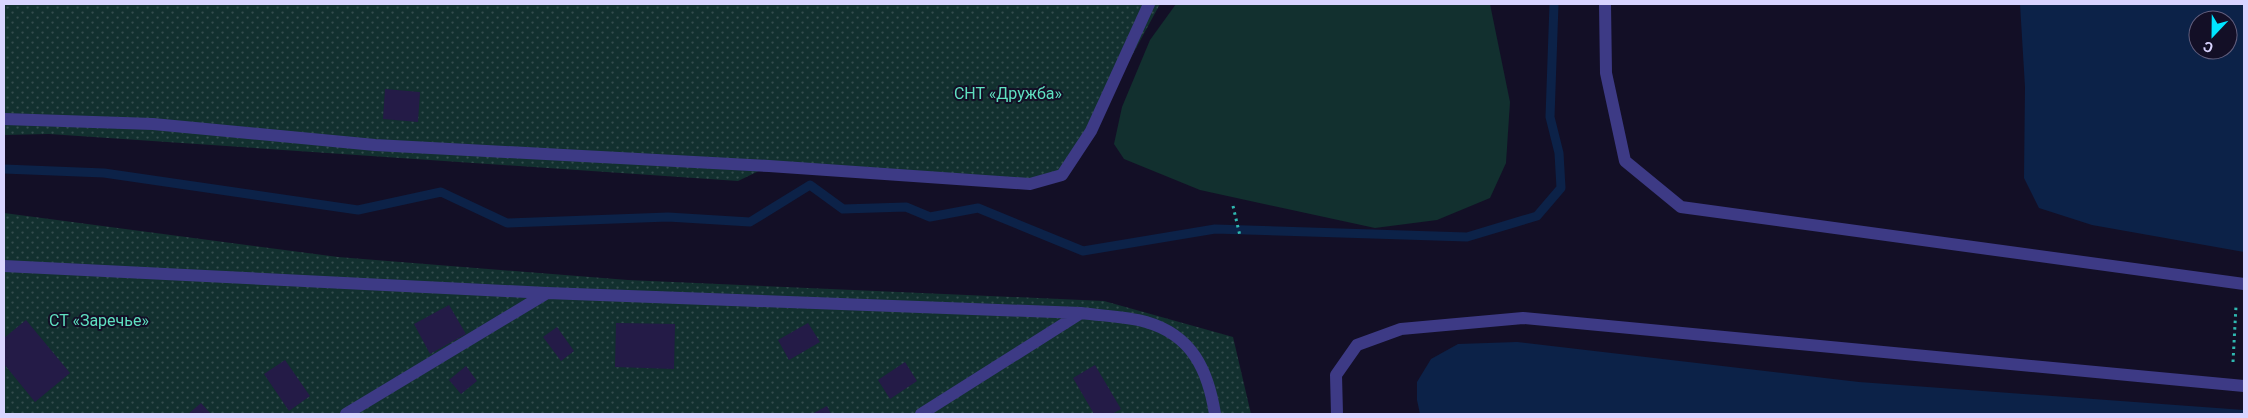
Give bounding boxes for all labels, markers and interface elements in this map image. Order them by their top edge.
north arrow [2188,10,2238,60]
text: С [2201,38,2215,56]
park label: СНТ «Дружба» [954,84,1062,103]
park label: СТ «Заречье» [49,311,149,330]

